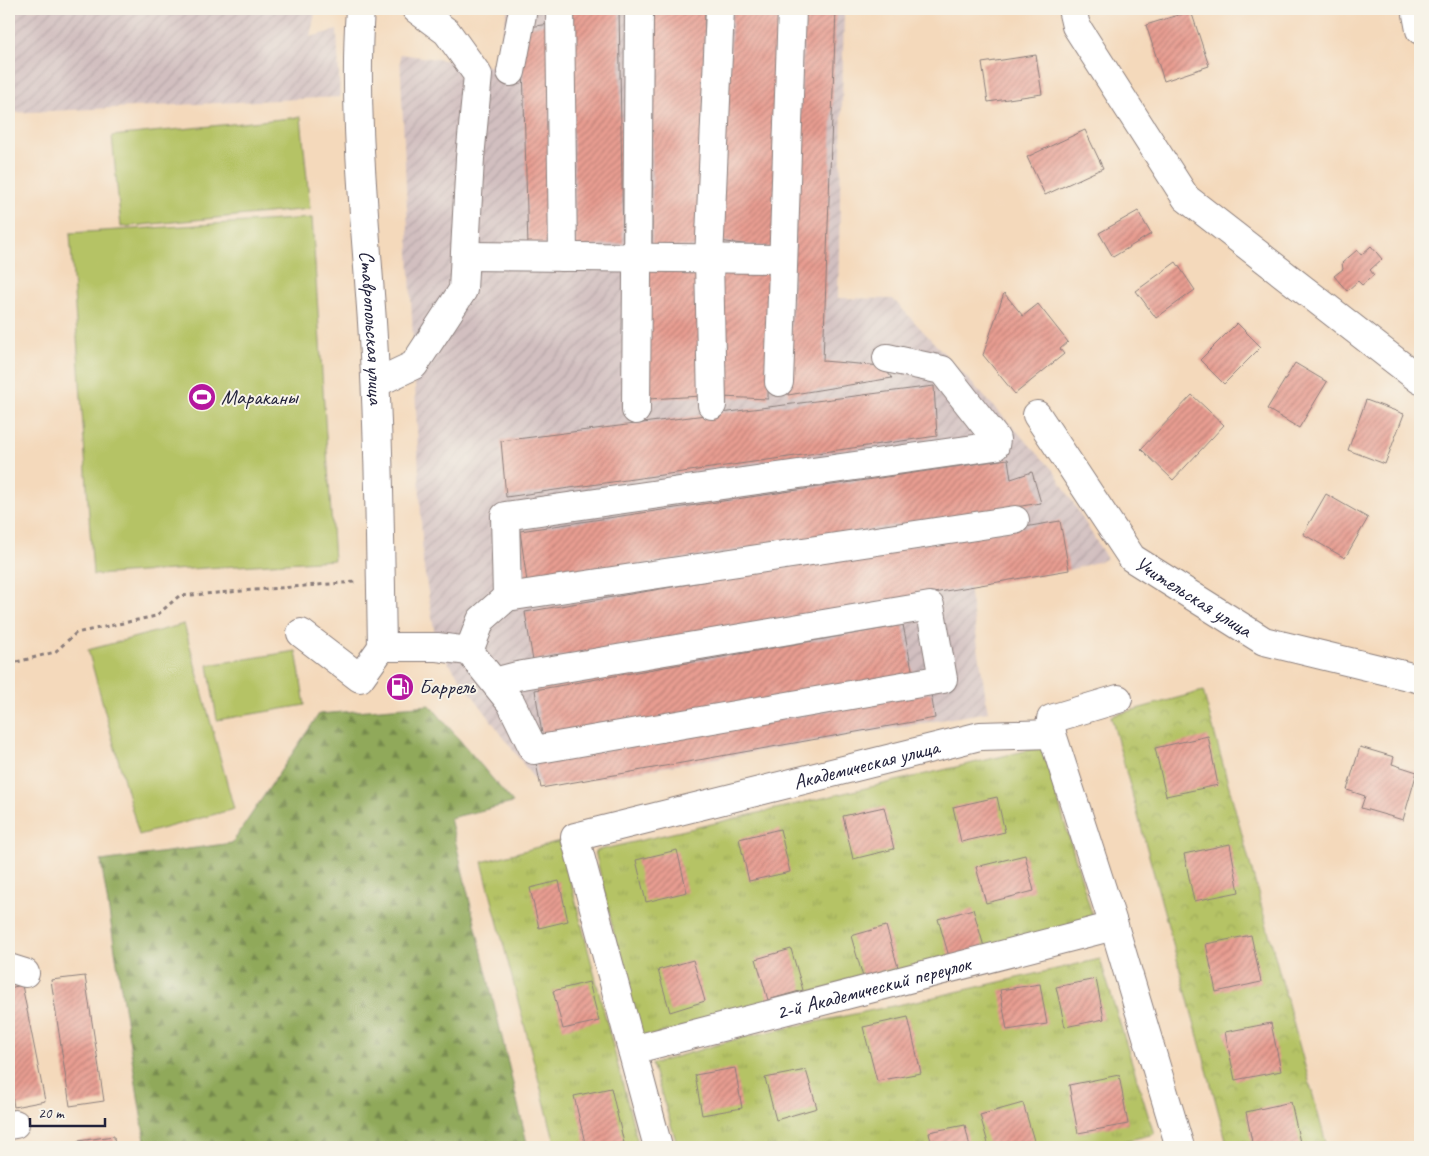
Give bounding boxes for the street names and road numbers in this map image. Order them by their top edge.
street label: Ставропольская улица [354,250,389,407]
street label: Учительская улица [1130,550,1258,644]
street label: Академическая улица [791,733,944,795]
street label: 2-й Академический переулок [773,950,975,1025]

